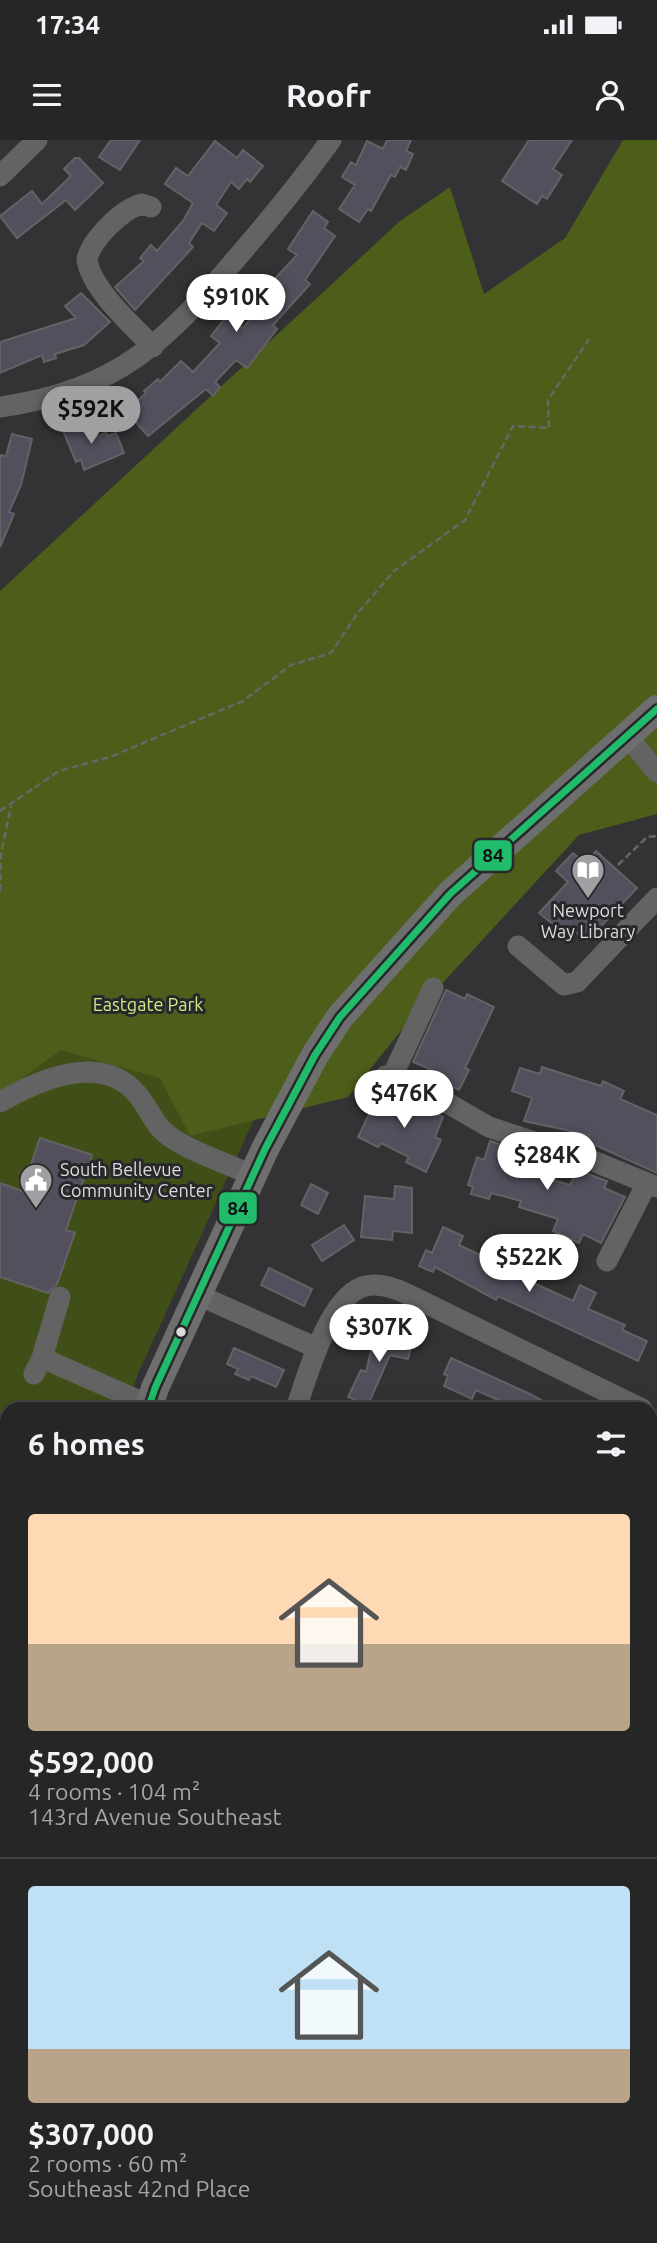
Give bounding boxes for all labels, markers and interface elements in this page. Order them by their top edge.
text: 17:34 [35,10,100,39]
icon: menu [28,76,66,114]
icon: person [591,76,629,114]
text: Roofr [286,77,371,113]
pin: $910K [187,274,285,334]
text: $910K [202,284,270,309]
pin: $592K [42,386,140,446]
text: $592K [57,396,125,421]
line badge: 84 [473,839,513,872]
text: 84 [482,844,504,866]
library icon: Newport Way Library [569,851,607,900]
place label: Newport Way Library [541,900,635,941]
park label: Eastgate Park [93,994,203,1014]
pin: $476K [355,1070,453,1130]
text: $476K [370,1080,438,1105]
pin: $284K [498,1132,596,1192]
text: $284K [513,1142,581,1167]
place label: South Bellevue Community Center [60,1159,213,1200]
public building icon: South Bellevue Community Center [17,1161,55,1210]
line badge: 84 [218,1191,258,1225]
text: 84 [227,1197,249,1219]
pin: $522K [480,1234,578,1294]
text: $522K [495,1244,563,1269]
pin: $307K [330,1304,428,1364]
text: $307K [345,1314,413,1339]
unlabelled marker [174,1325,188,1339]
icon: filters [592,1425,630,1463]
text: 6 homes [28,1427,145,1461]
icon: home [266,1560,392,1686]
text: $592,000 [28,1745,154,1779]
text: 4 rooms · 104 m² [28,1779,200,1804]
text: 143rd Avenue Southeast [28,1804,281,1829]
icon: home [266,1932,392,2058]
text: $307,000 [28,2117,154,2151]
text: 2 rooms · 60 m² [28,2151,187,2176]
text: Southeast 42nd Place [28,2176,250,2201]

